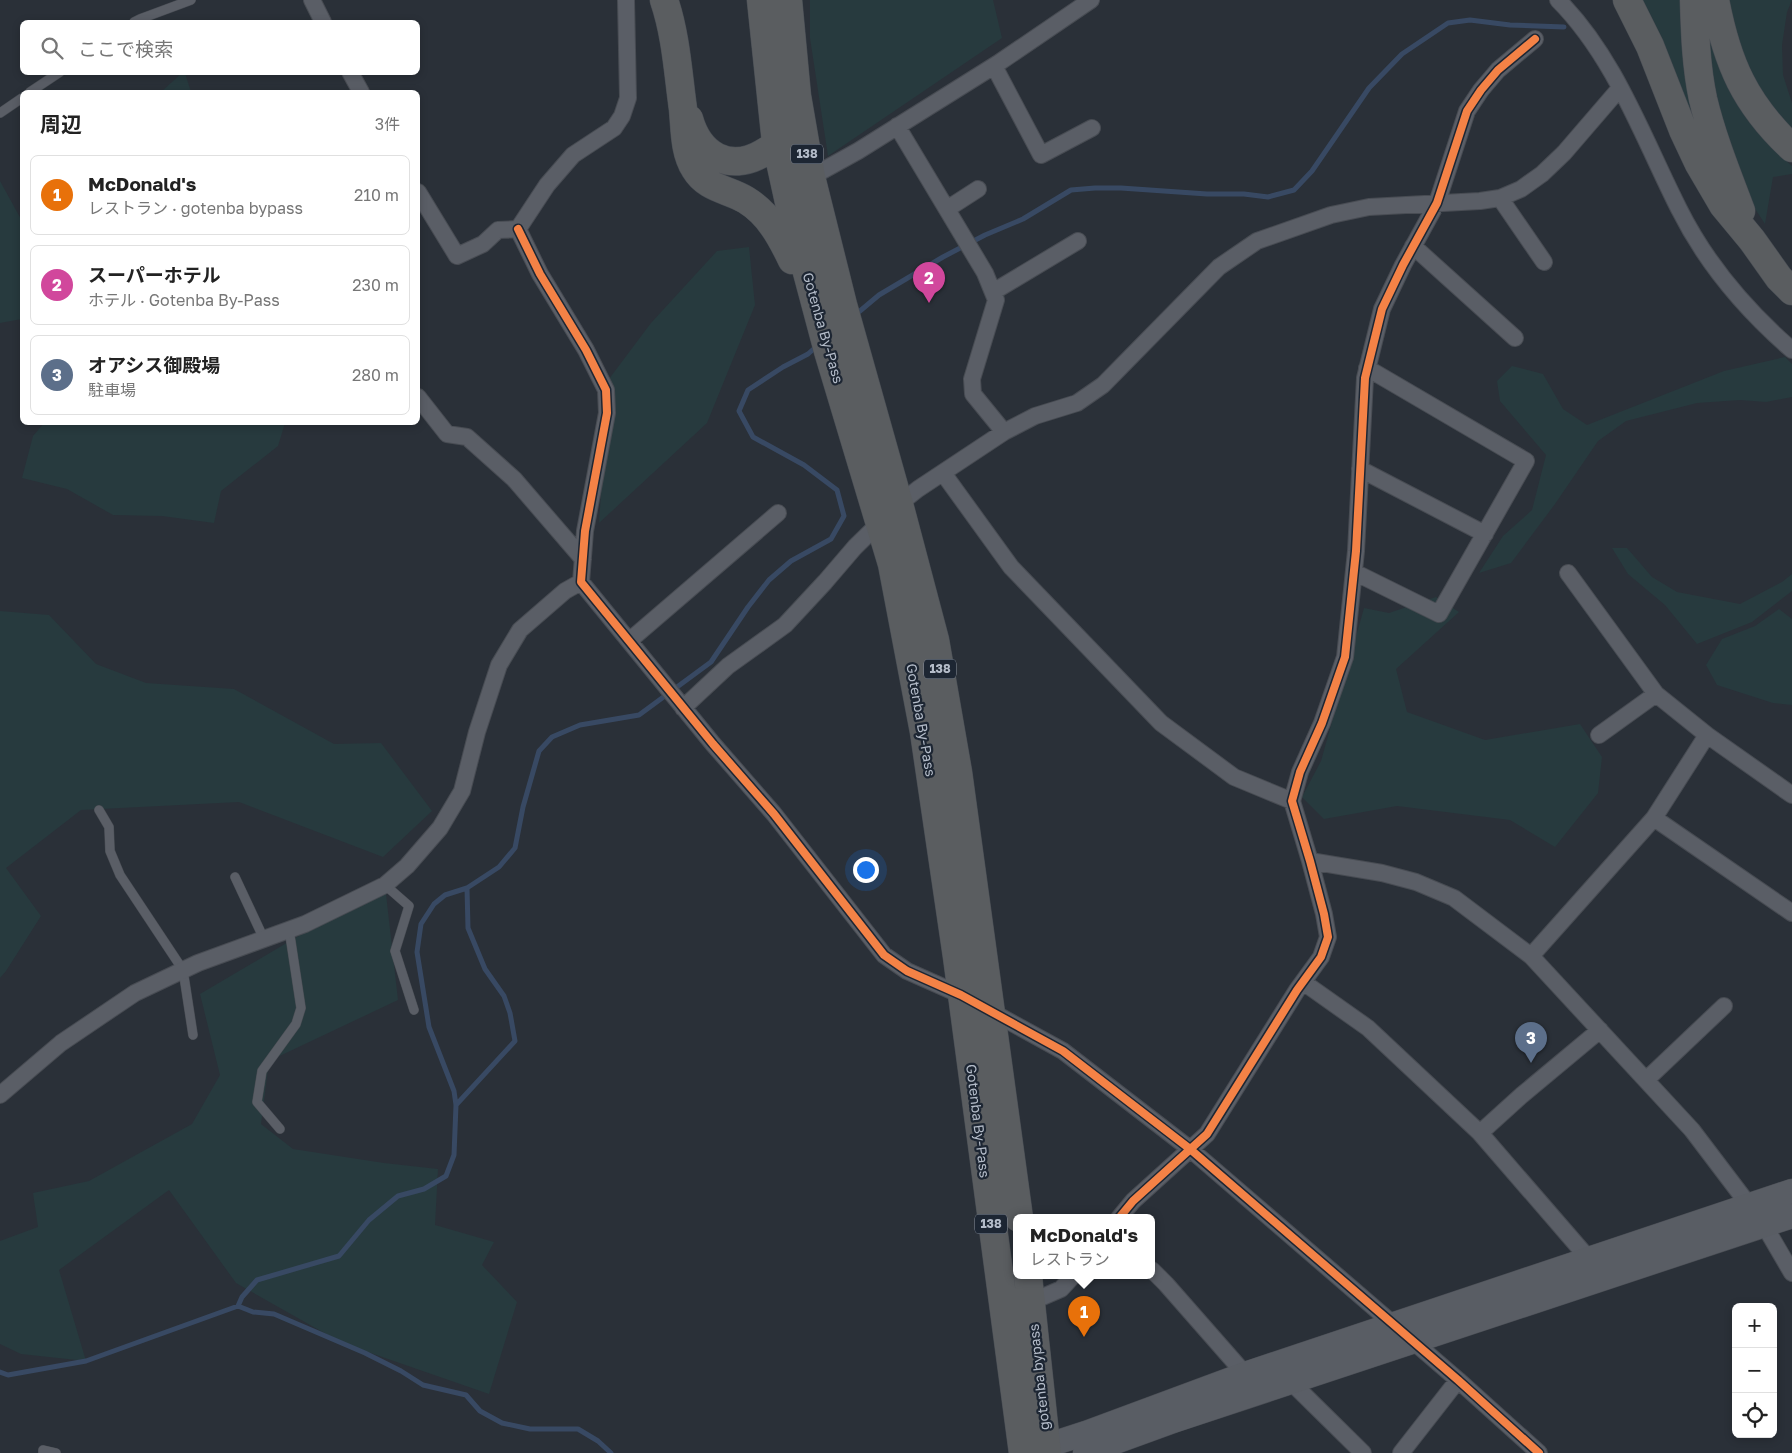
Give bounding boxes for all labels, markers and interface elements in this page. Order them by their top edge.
search box [20,20,420,75]
icon: search [38,34,66,62]
text: ここで検索 [78,37,173,60]
text: 周辺 [40,111,82,137]
text: 3件 [375,114,400,134]
road number: 138 [791,144,823,164]
text: McDonald's [88,172,197,195]
text: 1 [53,185,61,205]
text: 210 m [354,185,399,205]
text: レストラン · gotenba bypass [88,198,303,218]
pin: 2 [913,262,945,303]
text: スーパーホテル [88,263,221,286]
street label: Gotenba By-Pass [800,270,847,385]
text: 2 [52,275,62,295]
text: 230 m [352,275,399,295]
text: ホテル · Gotenba By-Pass [88,290,280,310]
text: オアシス御殿場 [88,353,220,376]
text: 3 [52,365,62,385]
text: 280 m [352,365,399,385]
text: 駐車場 [88,380,136,400]
road number: 138 [924,660,956,679]
street label: Gotenba By-Pass [903,662,940,778]
your location [853,857,879,883]
pin: 3 [1515,1022,1547,1063]
street label: Gotenba By-Pass [963,1063,994,1179]
road number: 138 [975,1214,1007,1234]
popup [1013,1214,1155,1279]
text: McDonald's [1030,1223,1138,1246]
text: レストラン [1030,1249,1110,1269]
pin: 1 [1068,1296,1100,1337]
map controls [1732,1303,1777,1438]
button: + [1732,1303,1777,1348]
street label: gotenba bypass [1024,1323,1053,1431]
button: − [1732,1348,1777,1393]
button: locate [1732,1393,1777,1438]

